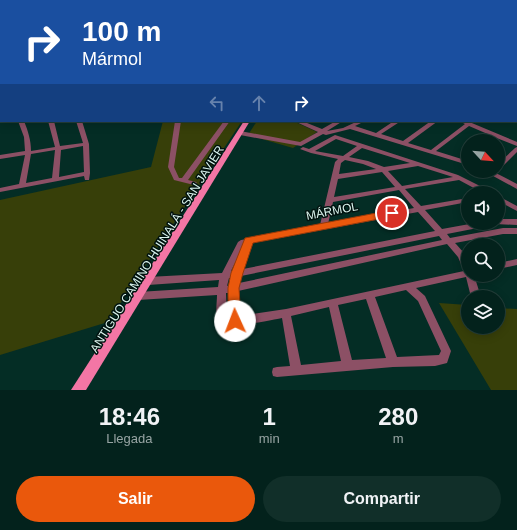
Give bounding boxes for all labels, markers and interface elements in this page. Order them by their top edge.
icon: right [16,16,68,68]
text: 100 m [82,16,161,47]
text: Mármol [82,49,142,69]
icon: left [206,92,228,114]
icon: ahead [248,92,270,114]
icon: right [290,92,312,114]
north arrow [461,134,505,178]
map controls [461,134,505,334]
street label: ANTIGUO CAMINO HUINALÁ - SAN JAVIER [86,142,227,355]
button: sound [461,186,505,230]
pin [375,196,409,230]
street label: MÁRMOL [305,198,360,223]
icon: arrive [381,202,403,224]
button: search [461,238,505,282]
button: layers [461,290,505,334]
position arrow [214,300,256,342]
text: 18:46 [99,403,160,430]
text: 1 [262,403,276,430]
text: 280 [378,403,418,430]
text: Llegada [106,431,152,446]
text: min [259,431,280,446]
text: m [393,431,404,446]
button: Salir [16,476,255,522]
button: Compartir [263,476,501,522]

